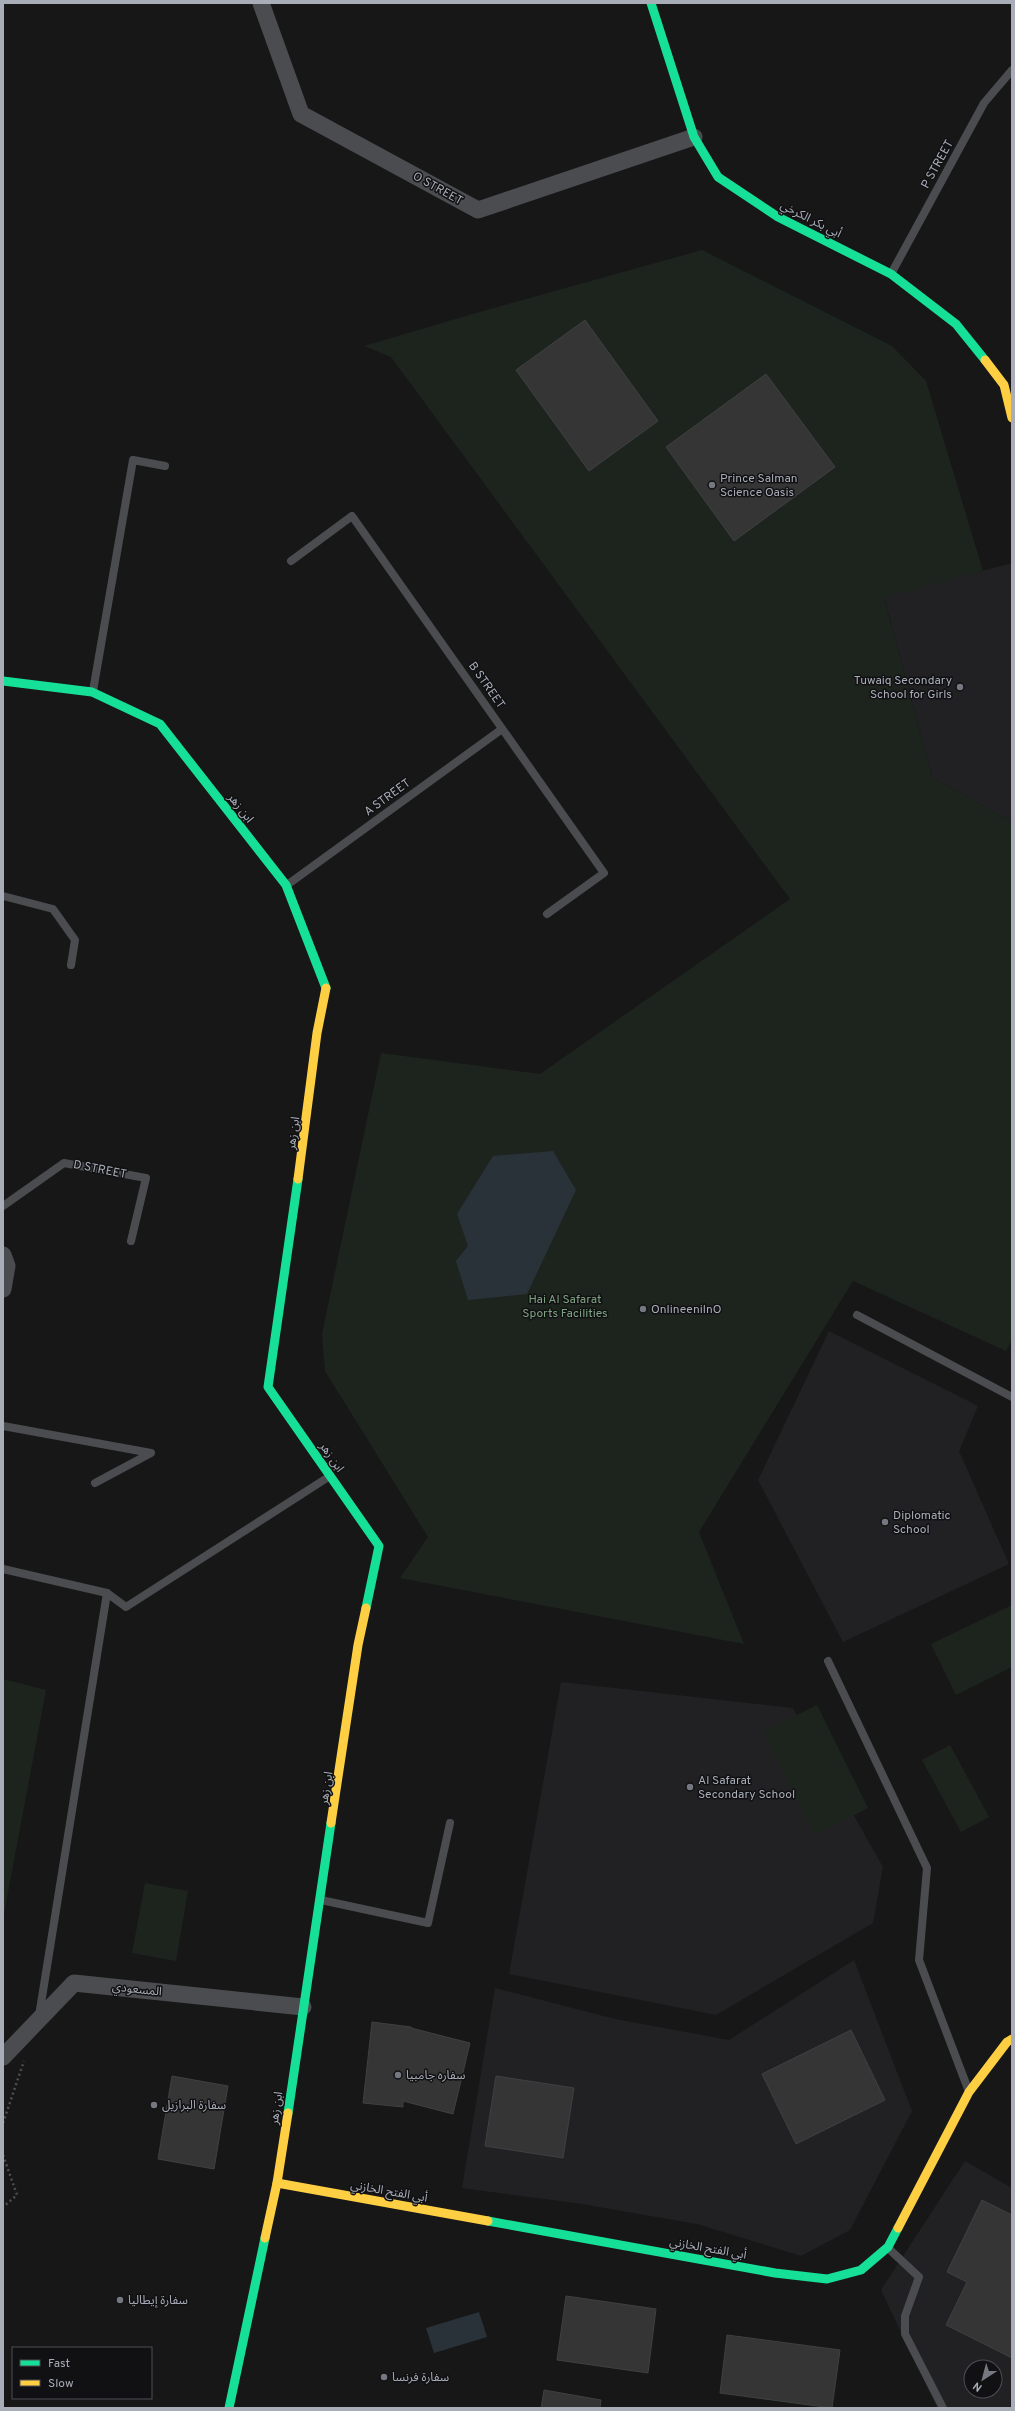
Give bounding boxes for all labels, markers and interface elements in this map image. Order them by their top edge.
street label: P STREET [918,137,958,192]
street label: O STREET [410,169,465,209]
street label: أبي بكر الكرخي [777,197,844,243]
place label: Prince Salman Science Oasis [720,471,798,501]
marker: Prince Salman Science Oasis [707,480,717,490]
street label: B STREET [464,659,508,712]
place label: Tuwaiq Secondary School for Girls [854,673,952,703]
marker: Tuwaiq Secondary School for Girls [955,682,965,692]
street label: A STREET [361,776,414,820]
street label: ابن زهر [223,790,257,827]
street label: ابن زهر [284,1115,304,1152]
street label: D STREET [72,1157,128,1183]
park label: Hai Al Safarat Sports Facilities [522,1292,608,1322]
place label: OnlineenilnO [651,1302,721,1318]
marker: OnlineenilnO [638,1304,648,1314]
street label: ابن زهر [315,1439,347,1476]
place label: Diplomatic School [893,1508,951,1538]
marker: Diplomatic School [880,1517,890,1527]
street label: ابن زهر [316,1770,338,1807]
place label: Al Safarat Secondary School [698,1773,795,1803]
marker: Al Safarat Secondary School [685,1782,695,1792]
street label: المسعودي [111,1979,163,2001]
place label: سفاره جامبيا [406,2068,465,2084]
marker: سفاره جامبيا [393,2070,403,2080]
street label: ابن زهر [267,2090,287,2127]
place label: سفارة البرازيل [162,2098,226,2114]
marker: سفارة البرازيل [149,2100,159,2110]
street label: أبي الفتح الخازني [349,2177,429,2207]
street label: أبي الفتح الخازني [668,2234,748,2264]
place label: سفارة إيطاليا [128,2293,188,2309]
marker: سفارة إيطاليا [115,2295,125,2305]
legend [12,2347,152,2399]
text: Fast [48,2356,70,2372]
north arrow [963,2359,1003,2399]
place label: سفارة فرنسا [392,2370,449,2386]
marker: سفارة فرنسا [379,2372,389,2382]
text: Slow [48,2376,74,2392]
text: N [970,2378,985,2394]

